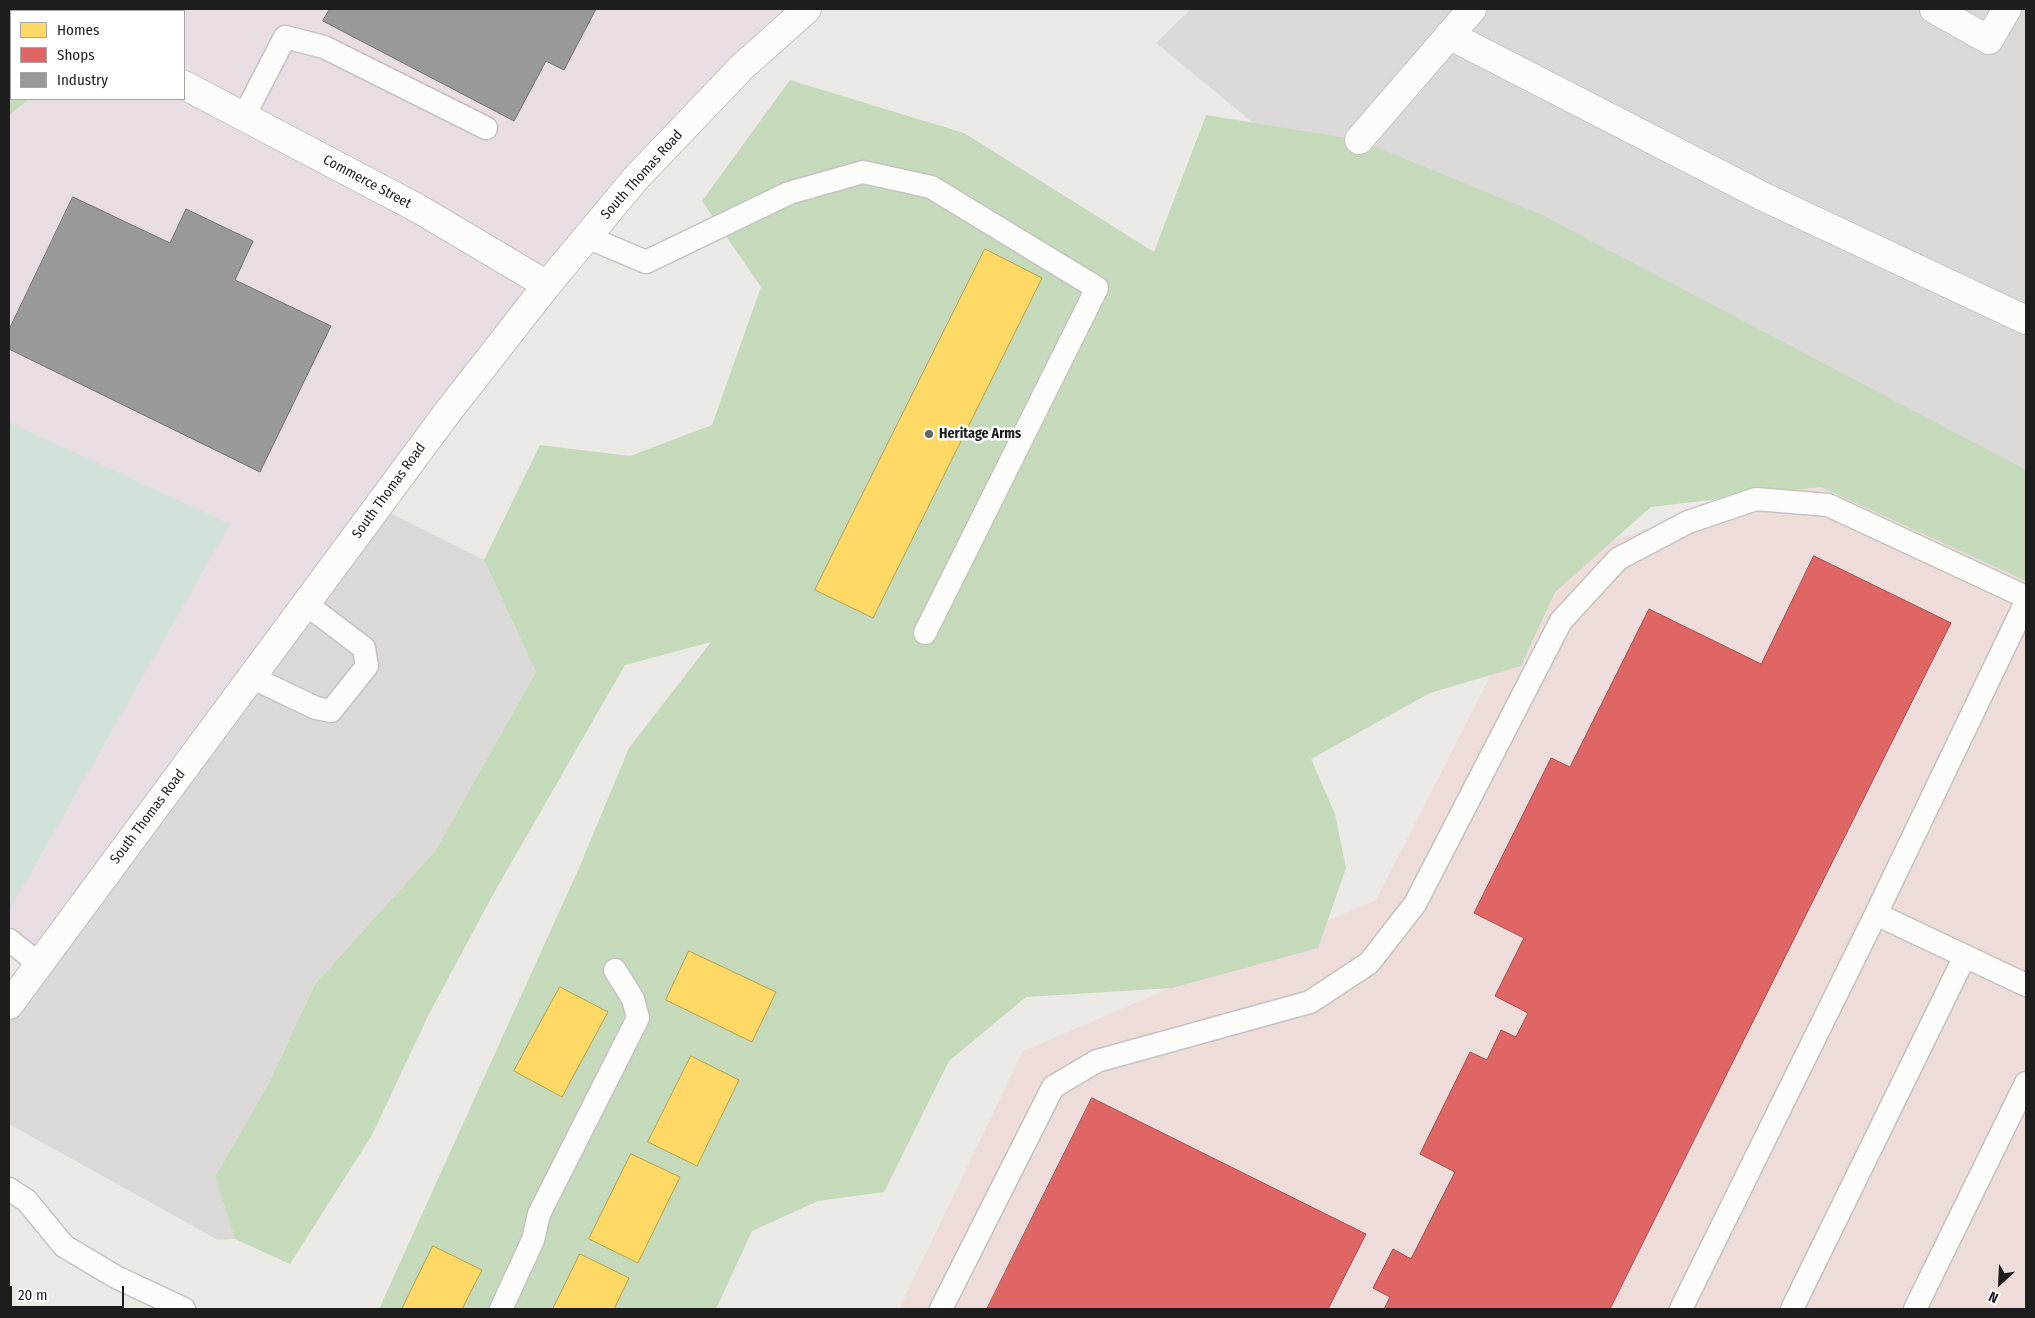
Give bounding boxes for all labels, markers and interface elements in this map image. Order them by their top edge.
legend [10,10,185,100]
text: Homes [57,21,99,39]
text: Shops [57,46,95,64]
text: Industry [57,71,108,89]
street label: South Thomas Road [598,127,686,223]
street label: Commerce Street [320,152,414,212]
place label: Heritage Arms [939,426,1021,442]
marker: Heritage Arms [923,428,935,440]
street label: South Thomas Road [349,440,429,542]
street label: South Thomas Road [107,766,189,868]
north arrow [1975,1258,2025,1308]
scale bar [12,1276,126,1308]
text: 20 m [18,1286,48,1304]
text: N [1986,1288,2001,1307]

